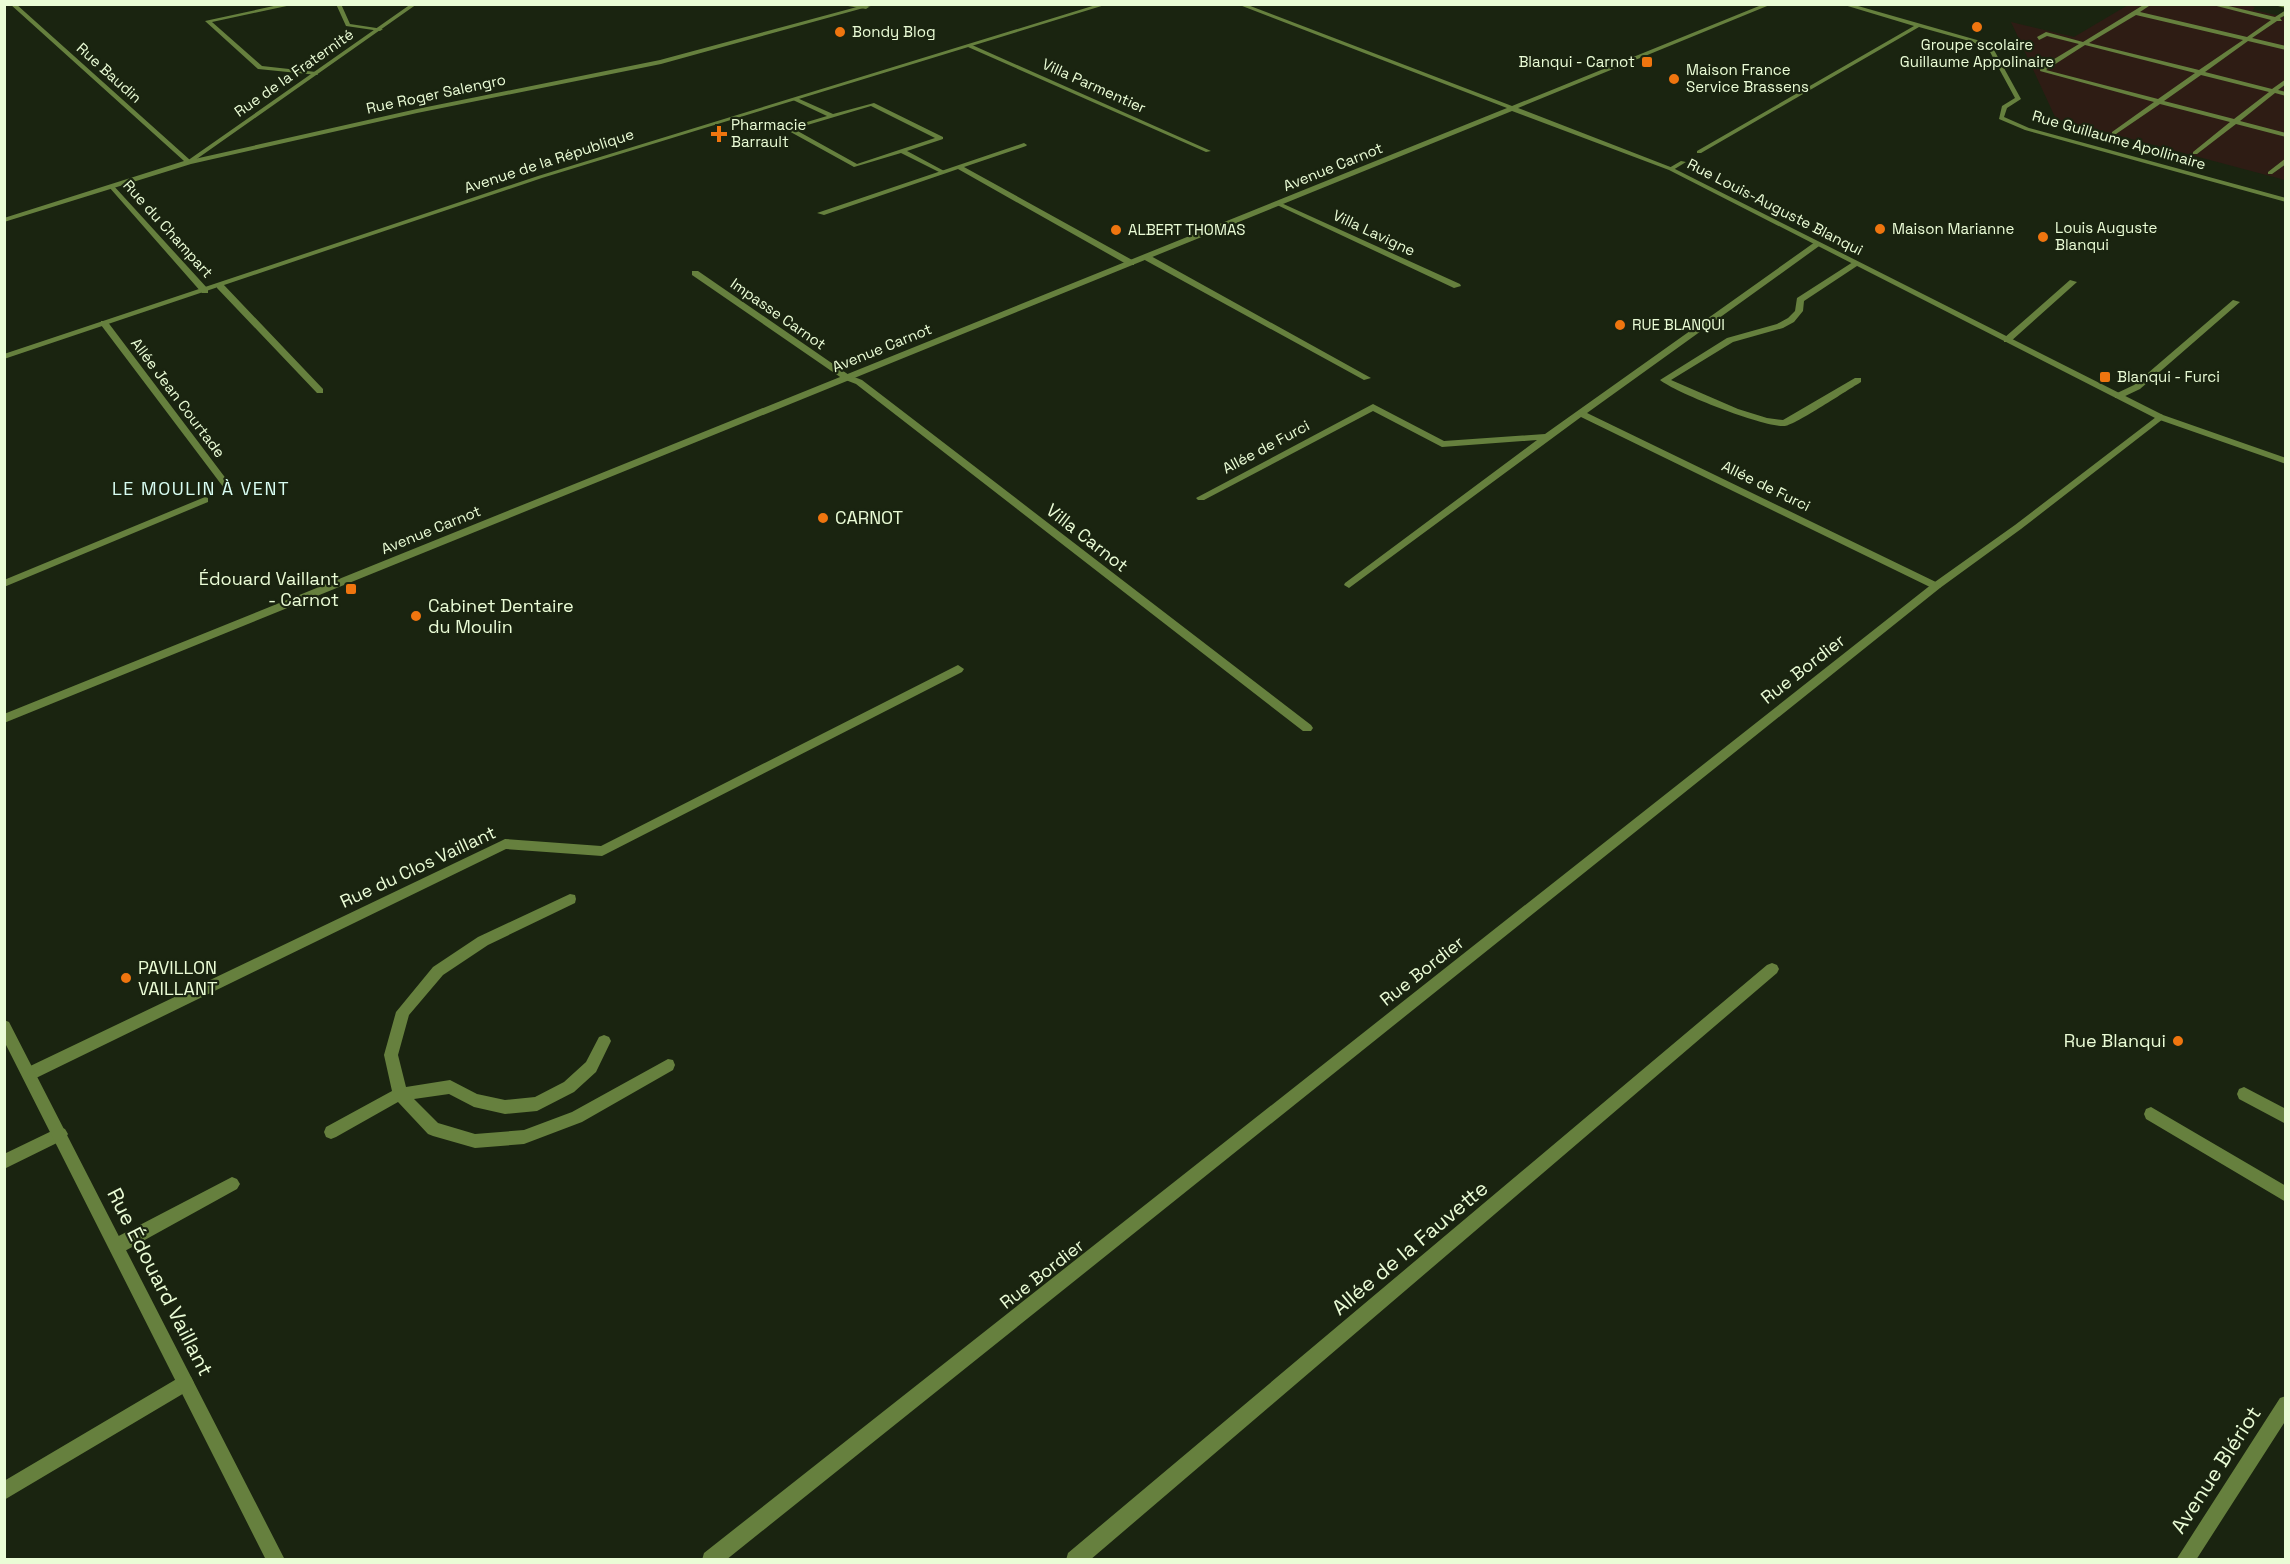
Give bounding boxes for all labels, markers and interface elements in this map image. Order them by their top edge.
marker: Groupe scolaire Guillaume Appolinaire [1970,20,1984,34]
place label: Bondy Blog [852,22,936,41]
street label: Rue de la Fraternité [230,24,357,121]
marker: Bondy Blog [833,25,847,39]
place label: Groupe scolaire Guillaume Appolinaire [1900,35,2054,71]
street label: Rue Baudin [73,38,146,107]
place label: Blanqui - Carnot [1518,52,1635,71]
street label: Villa Parmentier [1039,54,1149,117]
marker: Blanqui - Carnot [1640,55,1654,69]
place label: Maison France Service Brassens [1686,60,1809,96]
street label: Rue Roger Salengro [364,69,507,118]
marker: Maison France Service Brassens [1667,72,1681,86]
street label: Rue Guillaume Apollinaire [2030,106,2208,173]
place label: Pharmacie Barrault [731,115,806,151]
street label: Avenue de la République [462,124,636,197]
marker: Pharmacie Barrault [712,127,726,141]
street label: Avenue Carnot [1280,138,1386,195]
street label: Rue Louis-Auguste Blanqui [1684,154,1866,259]
street label: Rue du Champart [119,176,217,282]
street label: Villa Lavigne [1330,205,1419,260]
place label: Louis Auguste Blanqui [2055,218,2158,254]
place label: Maison Marianne [1892,219,2014,238]
place label: ALBERT THOMAS [1128,220,1245,239]
marker: Maison Marianne [1873,222,1887,236]
marker: ALBERT THOMAS [1109,223,1123,237]
marker: Louis Auguste Blanqui [2036,230,2050,244]
street label: Impasse Carnot [727,274,830,354]
place label: RUE BLANQUI [1632,315,1725,334]
marker: RUE BLANQUI [1613,318,1627,332]
street label: Avenue Carnot [829,319,935,376]
street label: Allée Jean Courtade [127,334,230,461]
place label: Blanqui - Furci [2117,367,2220,386]
marker: Blanqui - Furci [2098,370,2112,384]
street label: Allée de Furci [1219,416,1313,478]
street label: Allée de Furci [1719,456,1814,515]
district label: LE MOULIN À VENT [112,477,290,500]
street label: Villa Carnot [1042,498,1133,577]
street label: Avenue Carnot [378,501,484,558]
place label: CARNOT [835,506,904,529]
marker: CARNOT [816,511,830,525]
place label: Édouard Vaillant - Carnot [199,567,339,611]
marker: Édouard Vaillant - Carnot [344,582,358,596]
place label: Cabinet Dentaire du Moulin [428,594,574,638]
marker: Cabinet Dentaire du Moulin [409,609,423,623]
street label: Rue Bordier [1756,628,1850,709]
street label: Rue du Clos Vaillant [336,820,499,913]
street label: Rue Bordier [1375,930,1469,1011]
place label: PAVILLON VAILLANT [138,956,218,1000]
marker: PAVILLON VAILLANT [119,971,133,985]
place label: Rue Blanqui [2064,1029,2166,1052]
marker: Rue Blanqui [2171,1034,2185,1048]
street label: Allée de la Fauvette [1326,1174,1493,1321]
street label: Rue Édouard Vaillant [101,1183,220,1380]
street label: Rue Bordier [995,1233,1089,1314]
street label: Avenue Blériot [2164,1401,2267,1538]

